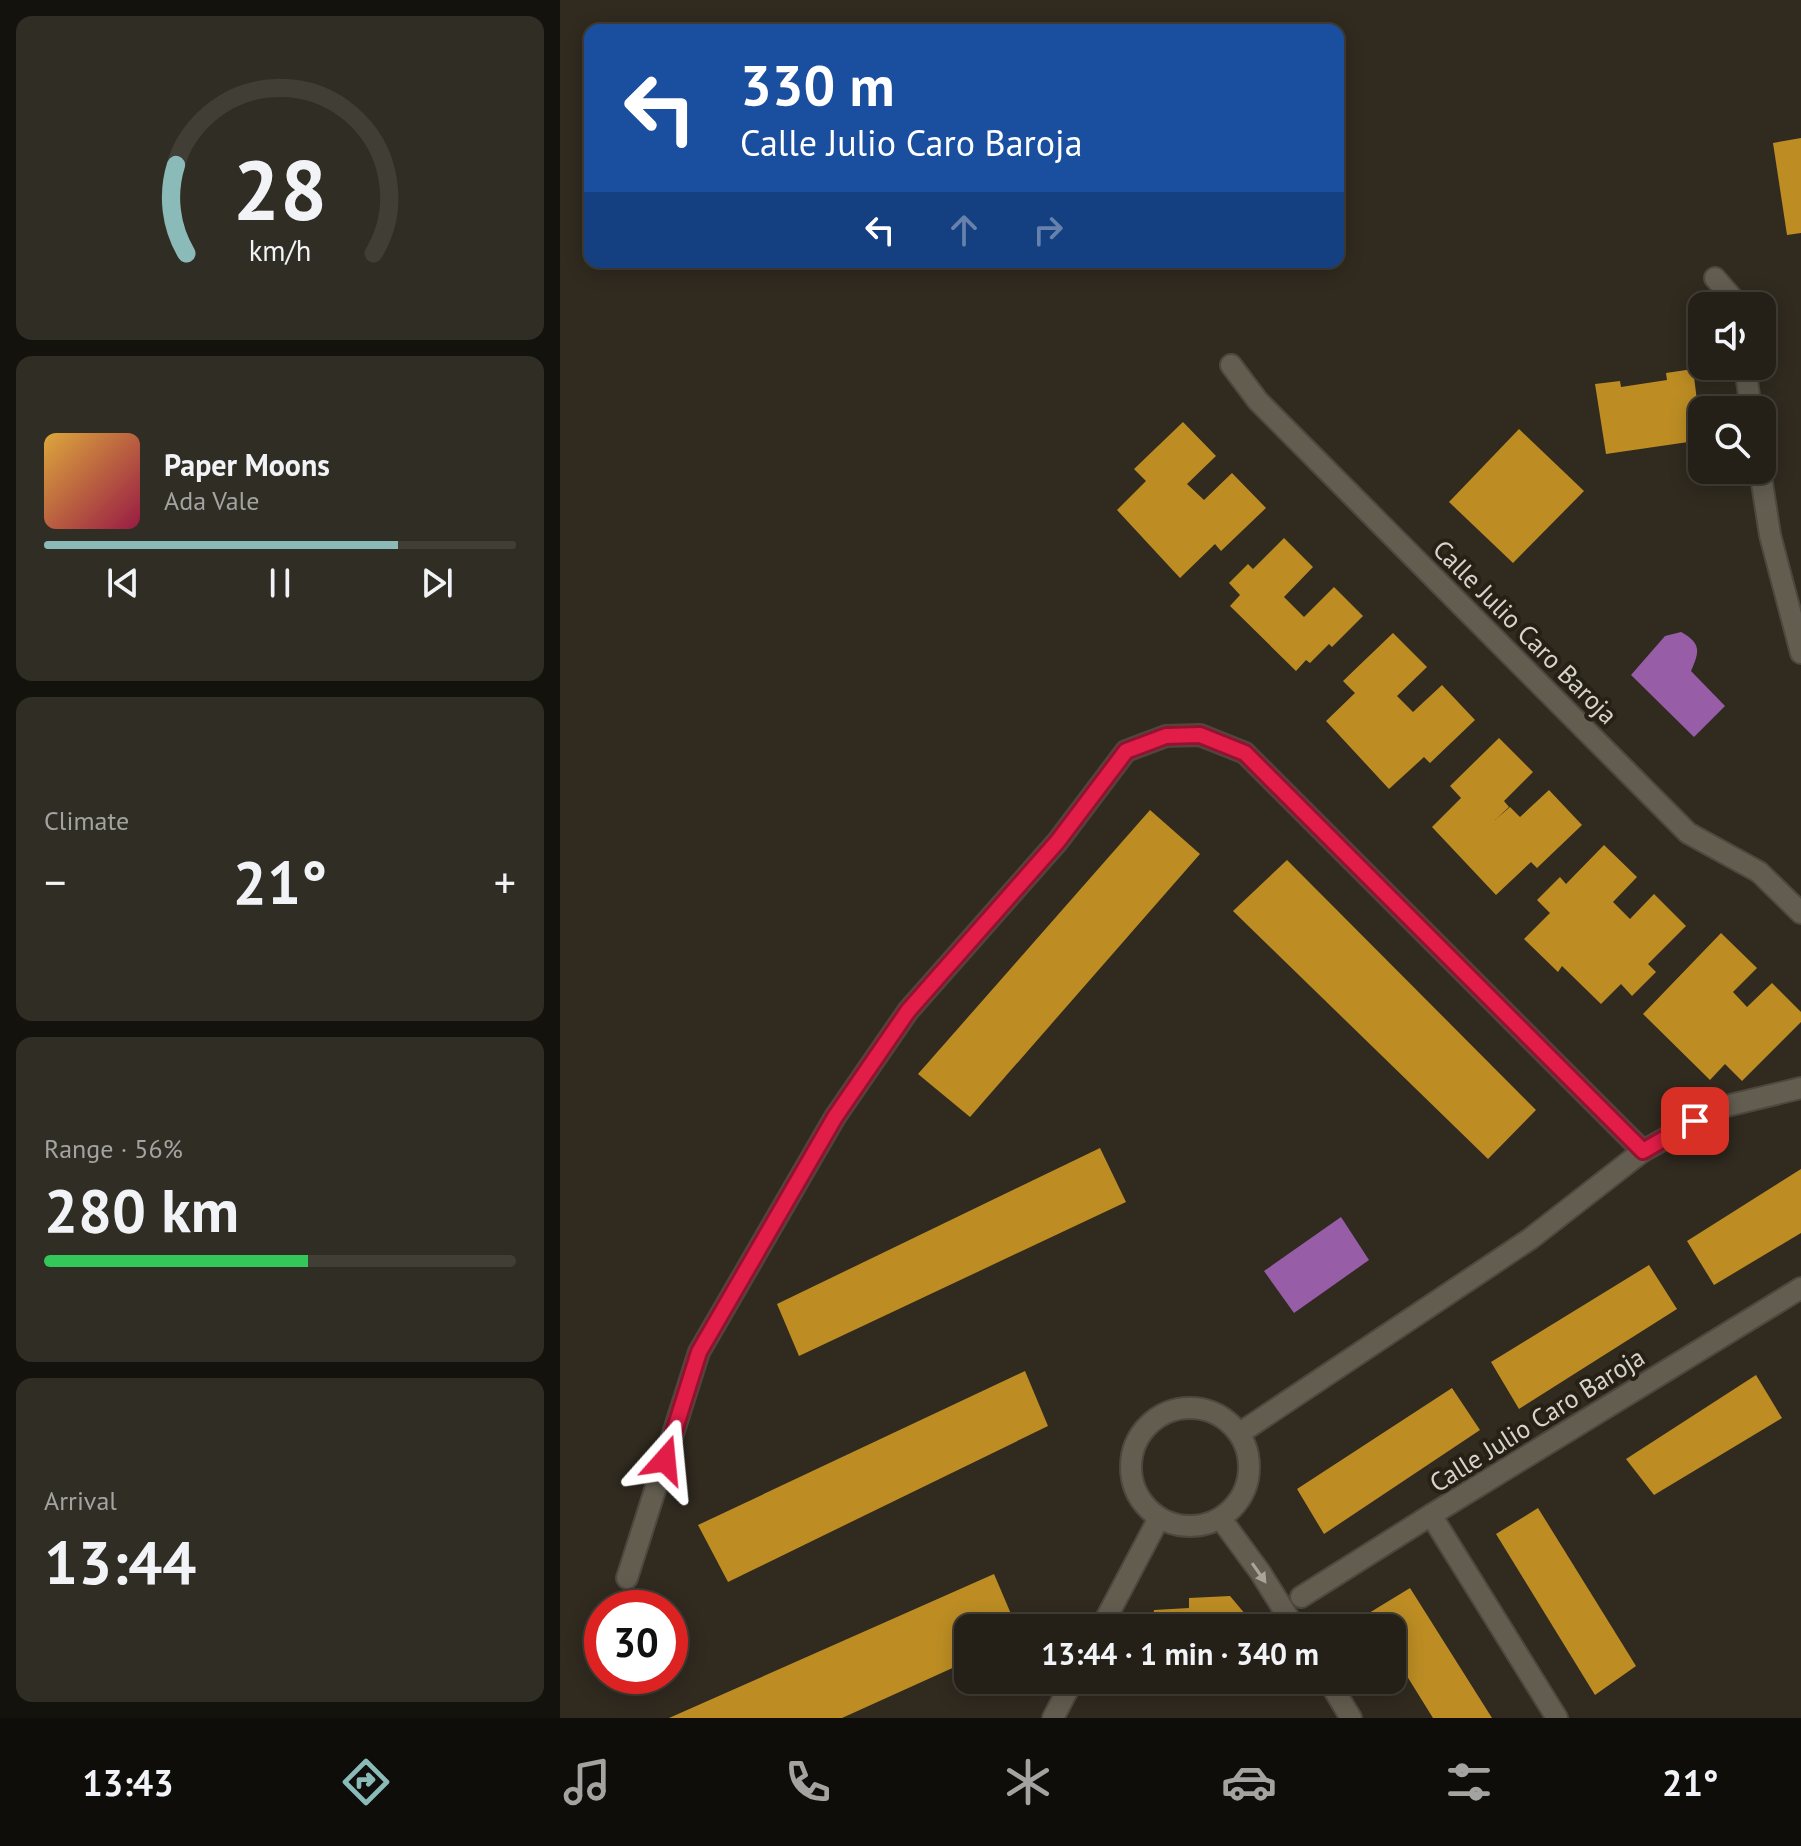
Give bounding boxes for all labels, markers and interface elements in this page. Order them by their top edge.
text: 330 m [740,49,895,121]
icon: left [608,56,712,160]
text: Calle Julio Caro Baroja [740,119,1083,166]
text: 28 [233,135,327,243]
icon: left [858,208,902,252]
icon: ahead [942,208,986,252]
icon: right [1026,208,1070,252]
text: km/h [249,232,311,269]
map controls [1688,292,1776,484]
button: sound [1688,292,1776,380]
button: search [1688,396,1776,484]
text: Paper Moons [164,445,330,484]
text: Ada Vale [164,484,259,517]
street label: Calle Julio Caro Baroja [1426,533,1624,731]
icon: previous [101,561,145,605]
icon: pause [258,561,302,605]
icon: next [415,561,459,605]
text: Climate [44,804,129,837]
text: 21° [233,843,327,921]
text: − [44,853,66,910]
text: + [494,853,516,910]
pin [1661,1087,1729,1155]
icon: arrive [1673,1099,1717,1143]
text: Range · 56% [44,1132,183,1165]
text: 280 km [44,1171,239,1249]
street label: Calle Julio Caro Baroja [1423,1340,1650,1499]
position arrow [623,1418,707,1502]
text: Arrival [44,1484,117,1517]
text: 13:44 [44,1523,196,1601]
one-way arrow [1251,1562,1266,1583]
speed limit sign: 30 [584,1590,688,1694]
text: 13:44 · 1 min · 340 m [1041,1634,1319,1673]
icon: directions [338,1754,394,1810]
icon: music [559,1754,615,1810]
icon: phone [780,1754,836,1810]
icon: climate [1000,1754,1056,1810]
icon: car [1221,1754,1277,1810]
icon: filters [1441,1754,1497,1810]
text: 13:43 [82,1759,174,1806]
text: 21° [1662,1759,1719,1806]

